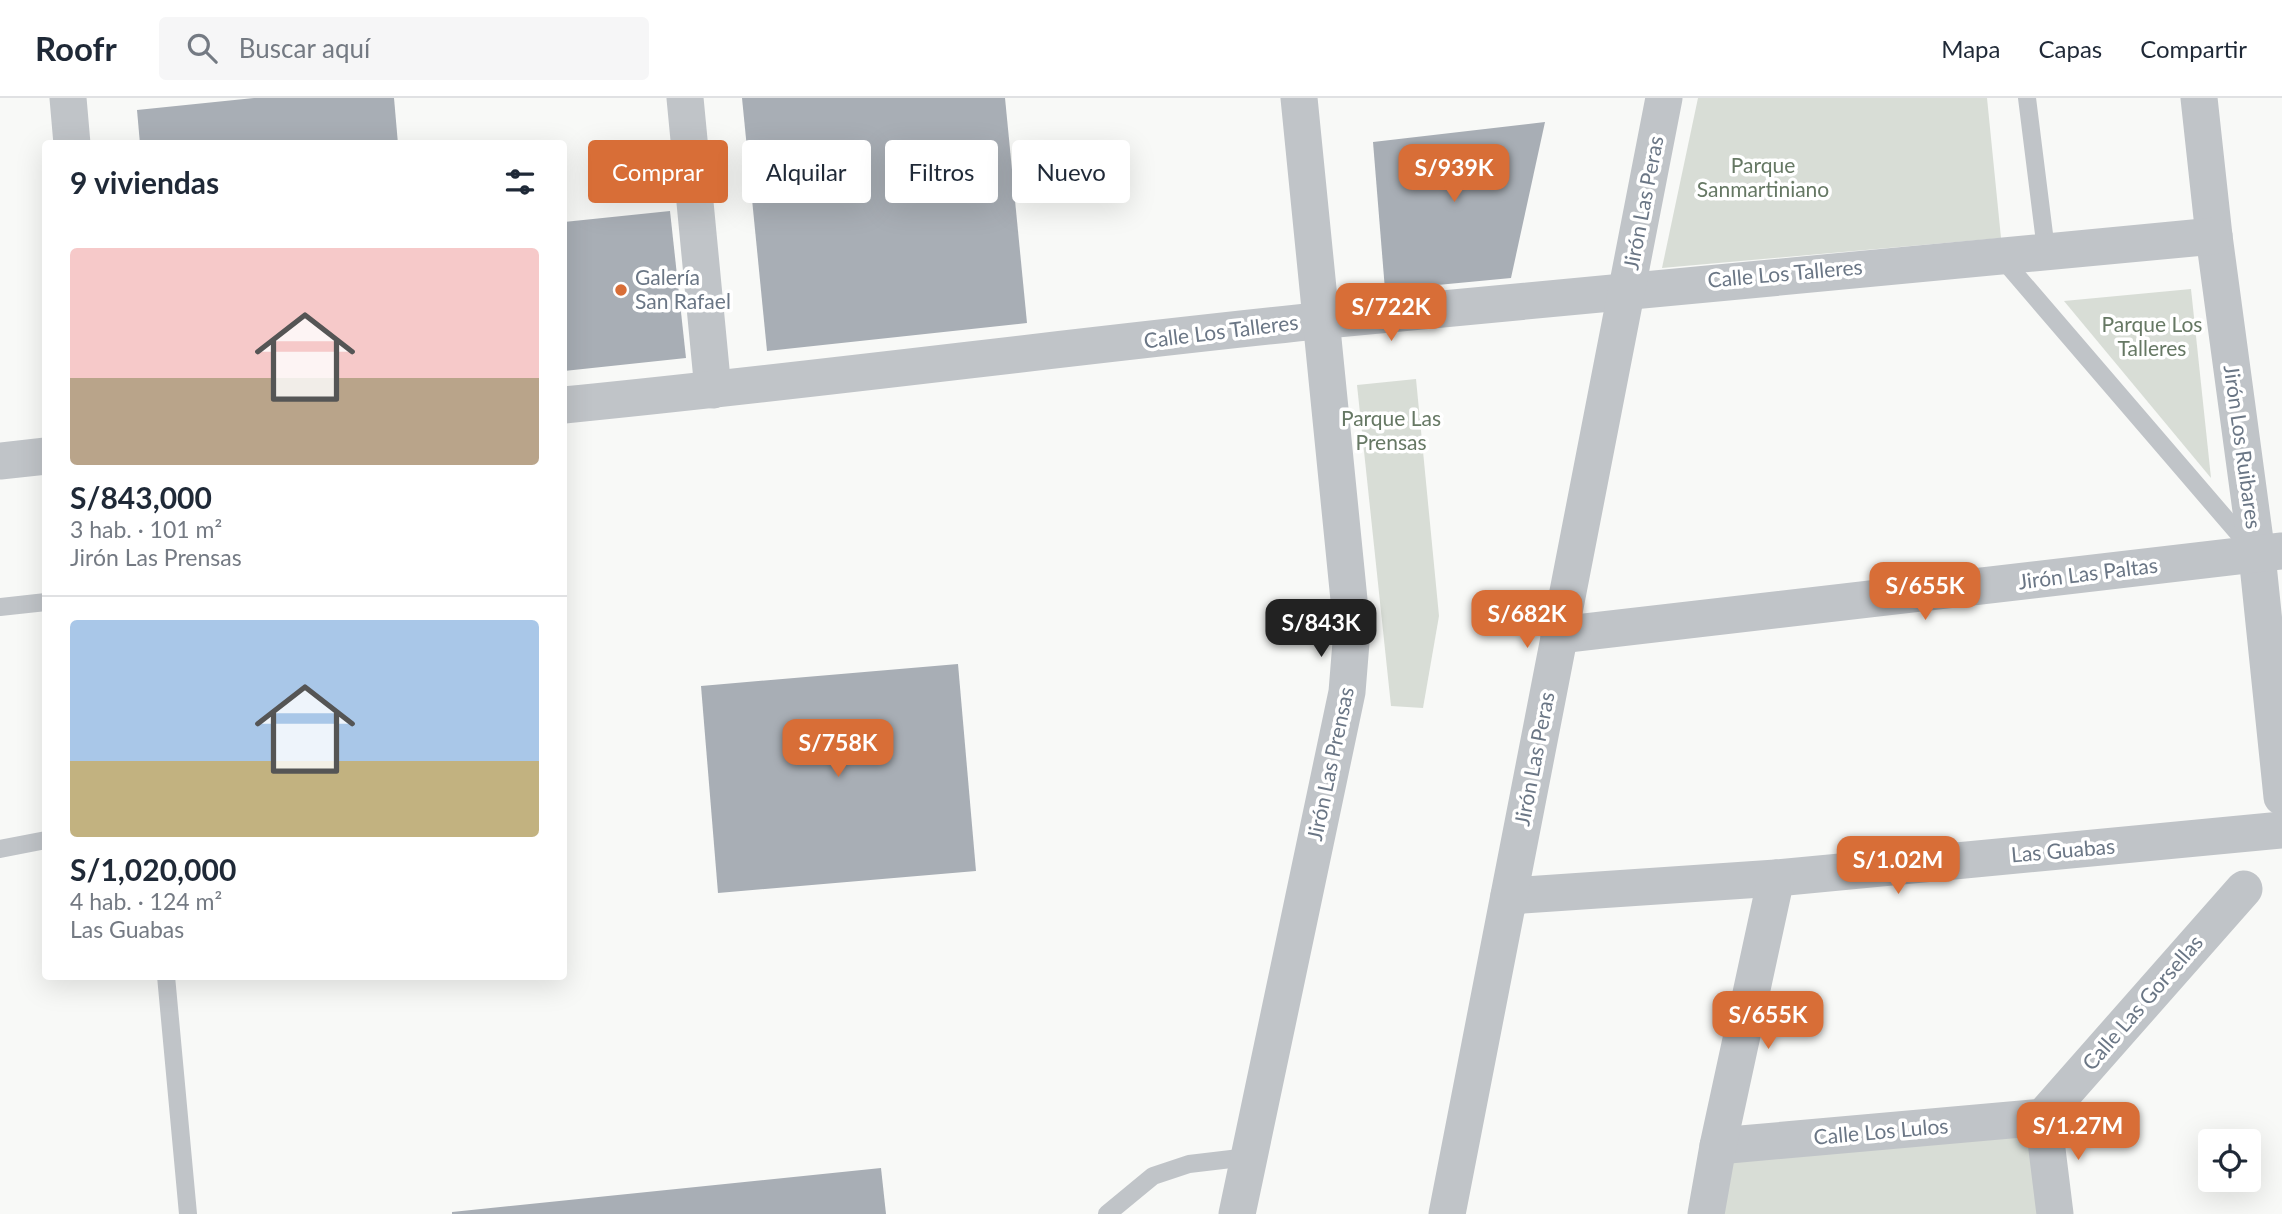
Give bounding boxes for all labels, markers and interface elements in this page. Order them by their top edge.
search box [159,17,649,80]
text: Roofr [35,28,117,68]
icon: search [183,29,221,67]
text: Buscar aquí [239,32,370,64]
text: Mapa [1941,34,2000,63]
text: Capas [2038,34,2102,63]
text: Compartir [2140,34,2247,63]
street label: Jirón Las Peras [1617,134,1668,272]
chip: Comprar [588,140,728,203]
chip: Alquilar [742,140,871,203]
chip: Filtros [885,140,998,203]
chip: Nuevo [1012,140,1130,203]
pin: S/939K [1397,144,1511,204]
park label: Parque Sanmartiniano [1697,152,1829,201]
text: S/939K [1414,153,1494,181]
icon: filters [501,163,539,201]
text: 9 viviendas [70,164,219,200]
street label: Calle Los Talleres [1706,253,1863,292]
place label: Galería San Rafael [635,264,731,313]
marker: Galería San Rafael [613,282,629,298]
pin: S/722K [1334,284,1448,343]
text: S/722K [1351,292,1431,320]
icon: home [242,294,368,420]
street label: Calle Los Talleres [1142,309,1299,352]
park label: Parque Los Talleres [2102,311,2202,360]
street label: Jirón Los Ruibares [2220,363,2267,530]
park label: Parque Las Prensas [1341,405,1441,454]
text: S/843,000 [70,479,212,515]
text: 3 hab. · 101 m² [70,515,222,543]
text: Jirón Las Prensas [70,543,242,571]
street label: Jirón Las Paltas [2017,552,2159,593]
pin: S/655K [1868,562,1982,622]
text: S/655K [1885,571,1965,599]
pin: S/682K [1470,590,1584,650]
text: S/682K [1487,599,1567,627]
pin: S/843K [1264,600,1378,659]
text: S/843K [1281,608,1361,636]
icon: home [242,666,368,792]
street label: Jirón Las Prensas [1301,684,1358,843]
street label: Jirón Las Peras [1508,690,1559,828]
pin: S/758K [781,720,895,779]
text: S/758K [798,728,878,756]
street label: Las Guabas [2010,833,2116,867]
pin: S/1.02M [1833,836,1963,896]
text: S/1.02M [1853,845,1943,873]
text: S/1,020,000 [70,851,236,887]
text: 4 hab. · 124 m² [70,887,222,915]
text: Las Guabas [70,915,184,943]
street label: Calle Las Gorsellas [2076,929,2207,1075]
pin: S/655K [1711,992,1825,1051]
text: S/655K [1728,1000,1808,1028]
pin: S/1.27M [2013,1102,2143,1162]
text: S/1.27M [2033,1111,2123,1139]
street label: Calle Los Lulos [1812,1112,1949,1149]
map controls [2198,1129,2261,1192]
button: locate [2198,1129,2261,1192]

